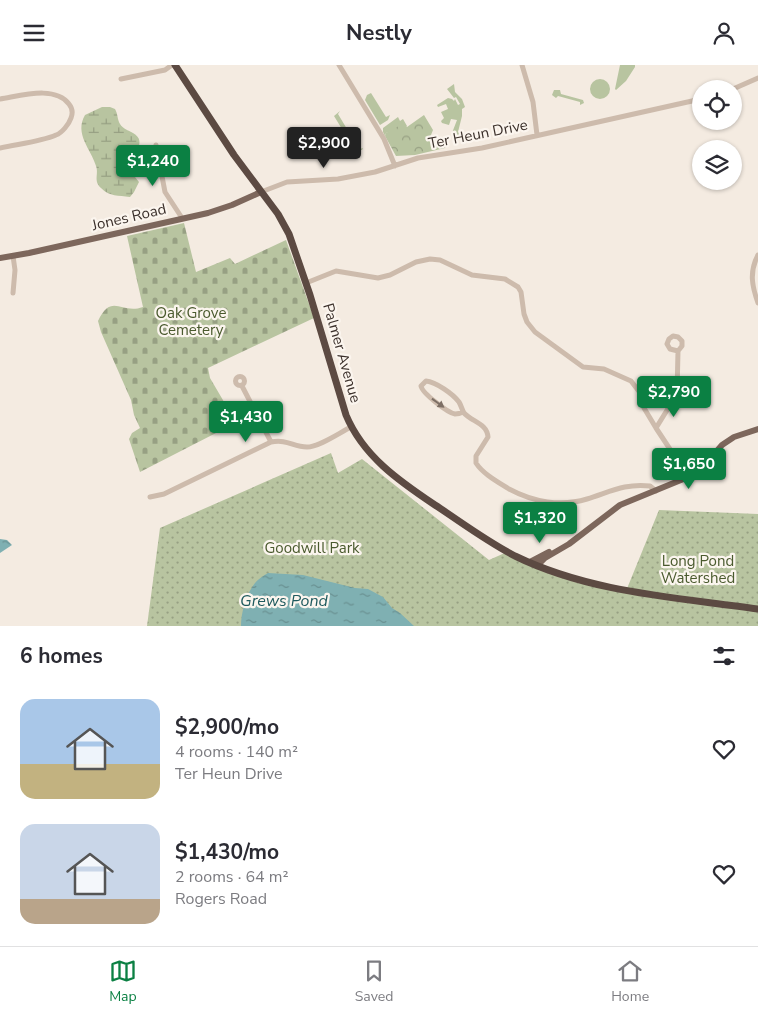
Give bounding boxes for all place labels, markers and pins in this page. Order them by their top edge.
pin: $2,900 [283,127,365,169]
pin: $1,240 [112,145,194,187]
pin: $2,790 [633,375,715,418]
pin: $1,430 [205,401,287,443]
pin: $1,650 [648,447,730,490]
pin: $1,320 [499,501,581,544]

